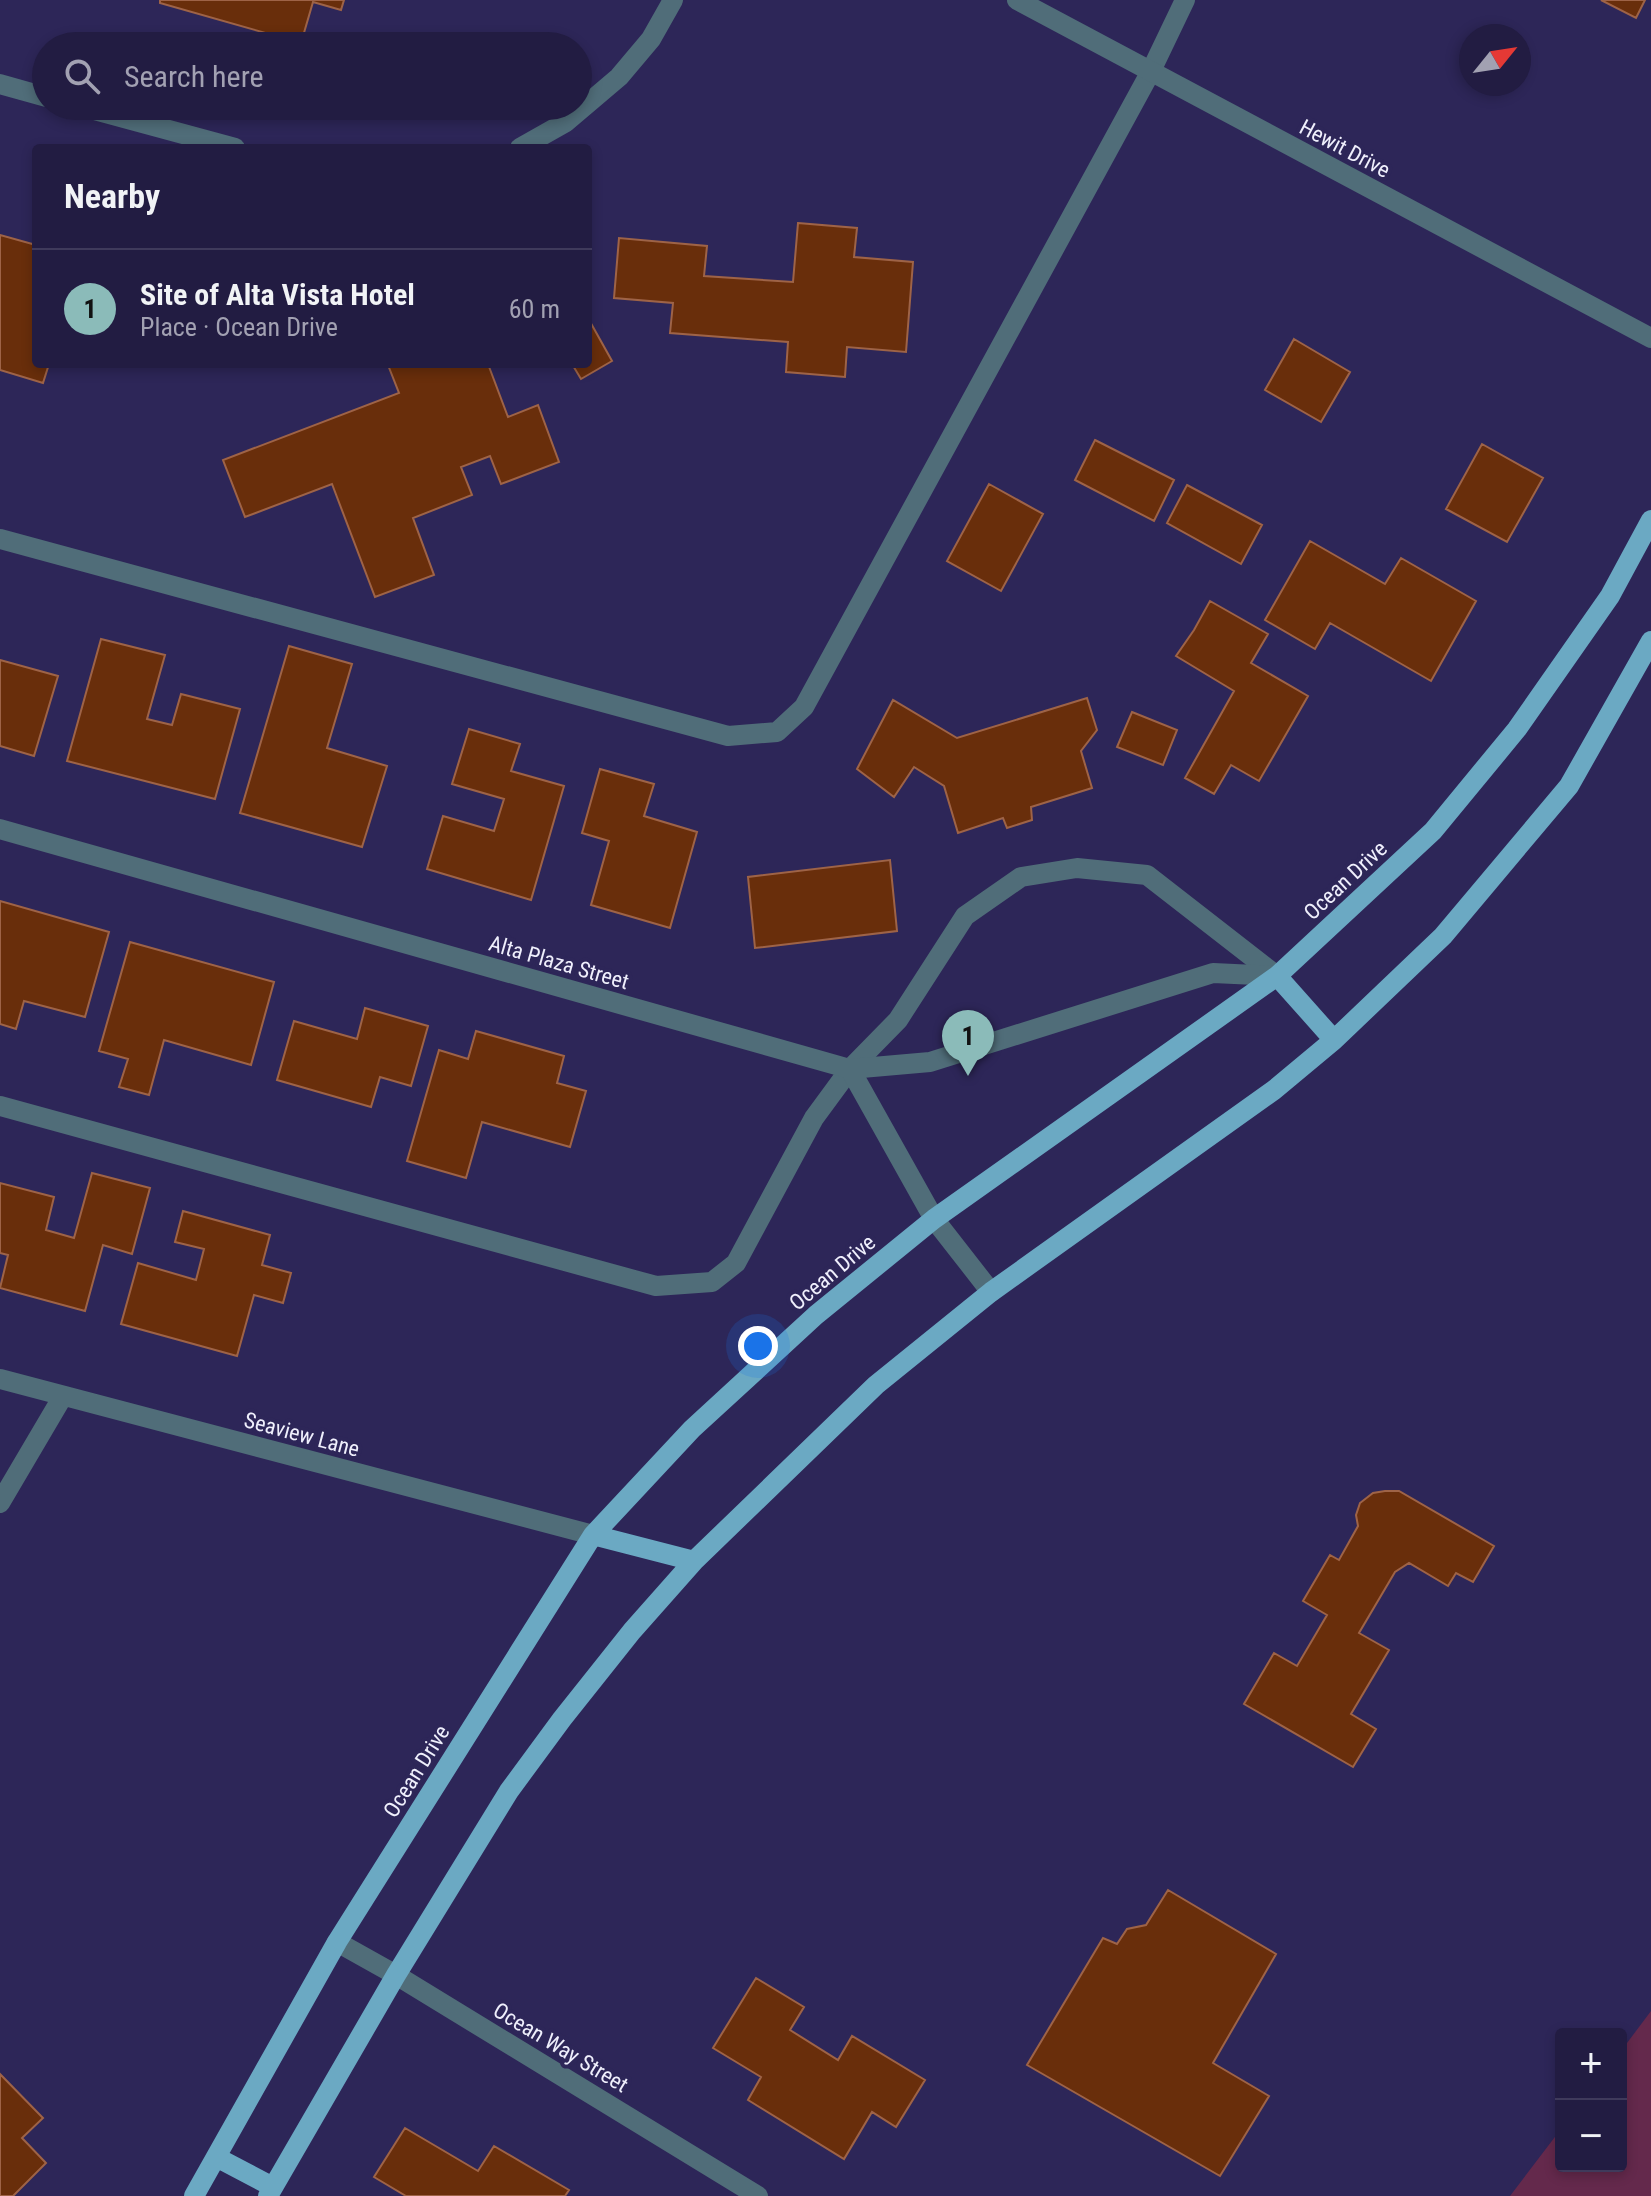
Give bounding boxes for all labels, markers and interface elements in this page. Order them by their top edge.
north arrow [1459,24,1531,96]
search box [32,32,592,120]
icon: search [60,54,104,98]
text: Search here [124,59,264,94]
street label: Hewit Drive [1295,114,1394,183]
text: Nearby [64,176,160,216]
text: Site of Alta Vista Hotel [140,277,415,312]
text: 1 [83,294,97,324]
text: 60 m [509,294,560,324]
text: Place · Ocean Drive [140,312,338,342]
street label: Ocean Drive [1299,836,1392,925]
street label: Alta Plaza Street [486,931,632,994]
pin: 1 [942,1010,994,1076]
street label: Ocean Drive [785,1229,880,1315]
your location [738,1326,778,1366]
street label: Seaview Lane [242,1407,362,1462]
street label: Ocean Drive [378,1721,455,1822]
street label: Ocean Way Street [489,1997,633,2097]
map controls [1555,2028,1627,2172]
button: + [1555,2028,1627,2100]
button: − [1555,2100,1627,2172]

